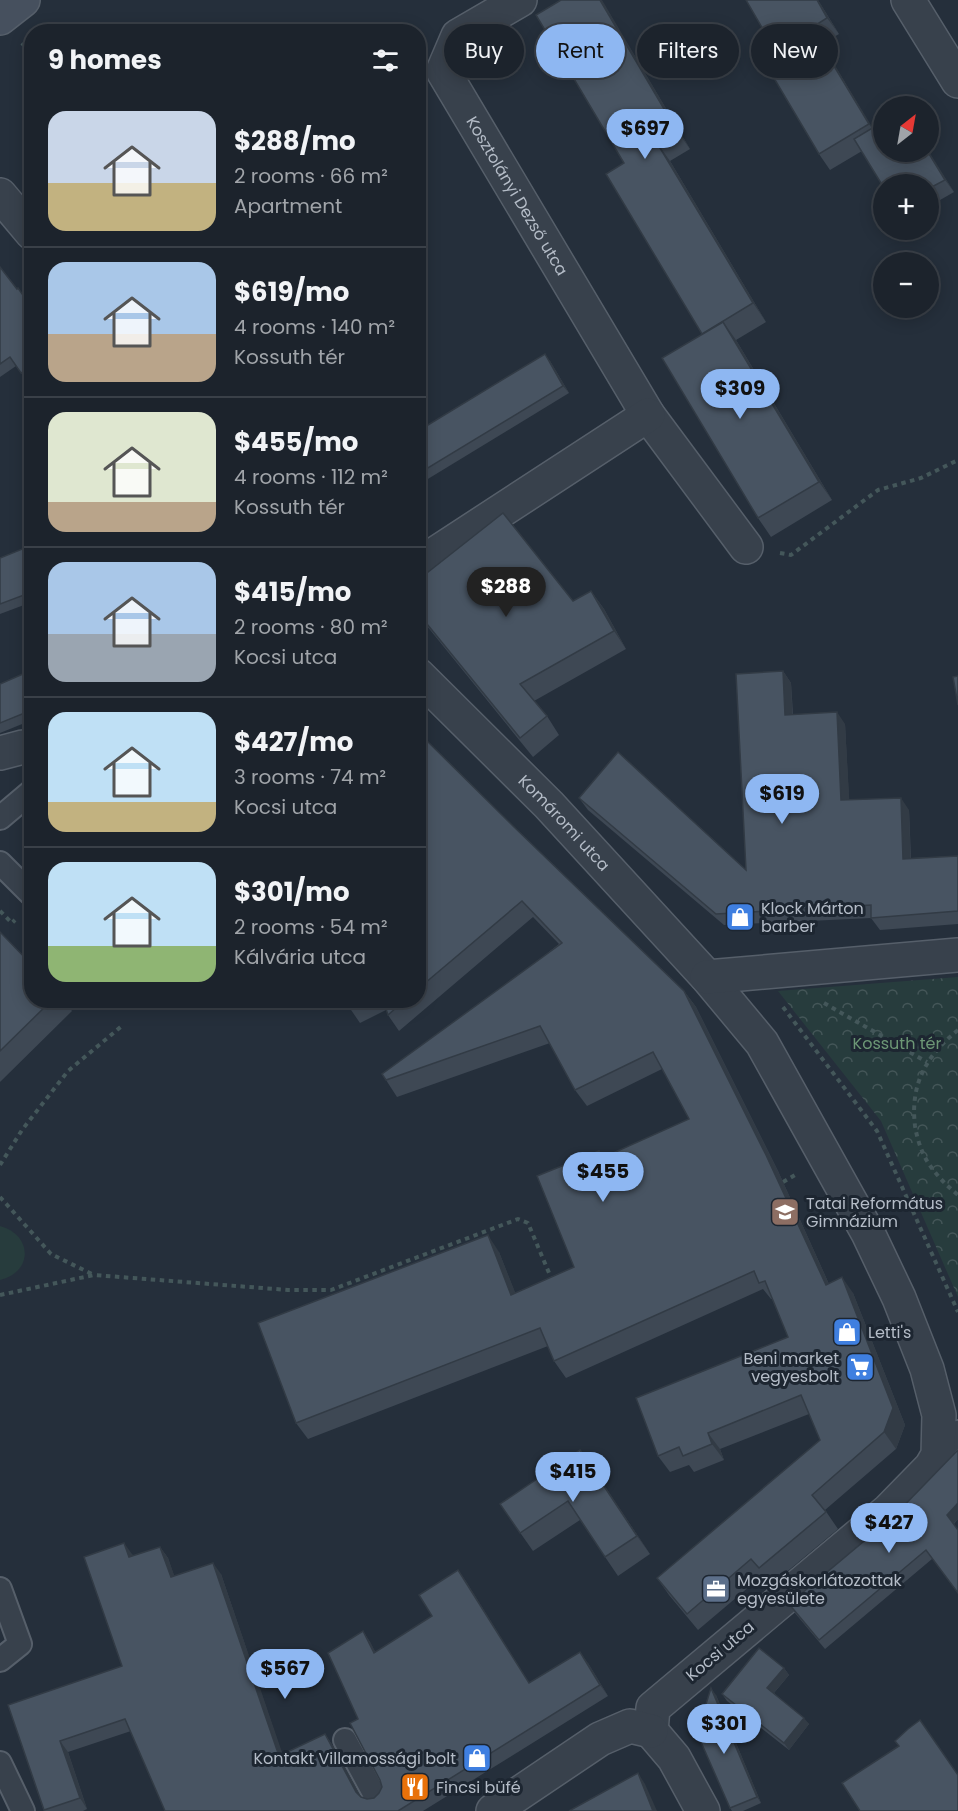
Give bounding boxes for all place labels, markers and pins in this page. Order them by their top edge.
pin: $697 [609,109,681,160]
pin: $309 [704,369,776,420]
pin: $288 [470,567,542,618]
pin: $619 [746,774,818,825]
place label: Klock Márton barber [761,897,864,938]
shop icon: Klock Márton barber [724,901,756,933]
pin: $455 [567,1152,639,1203]
place label: Tatai Református Gimnázium [806,1192,943,1233]
school or university icon: Tatai Református Gimnázium [769,1196,801,1228]
shop icon: Letti's [831,1316,863,1348]
place label: Letti's [868,1321,911,1344]
place label: Beni market vegyesbolt [744,1347,839,1388]
supermarket icon: Beni market vegyesbolt [844,1351,876,1383]
pin: $415 [537,1452,609,1503]
pin: $427 [853,1503,925,1554]
place label: Mozgáskorlátozottak egyesülete [737,1569,903,1610]
office icon: Mozgáskorlátozottak egyesülete [700,1573,732,1605]
pin: $567 [249,1649,321,1700]
pin: $301 [688,1704,760,1755]
shop icon: Kontakt Villamossági bolt [461,1742,493,1774]
place label: Kontakt Villamossági bolt [253,1747,456,1770]
restaurant icon: Fincsi büfé [399,1771,431,1803]
place label: Fincsi büfé [436,1776,521,1799]

